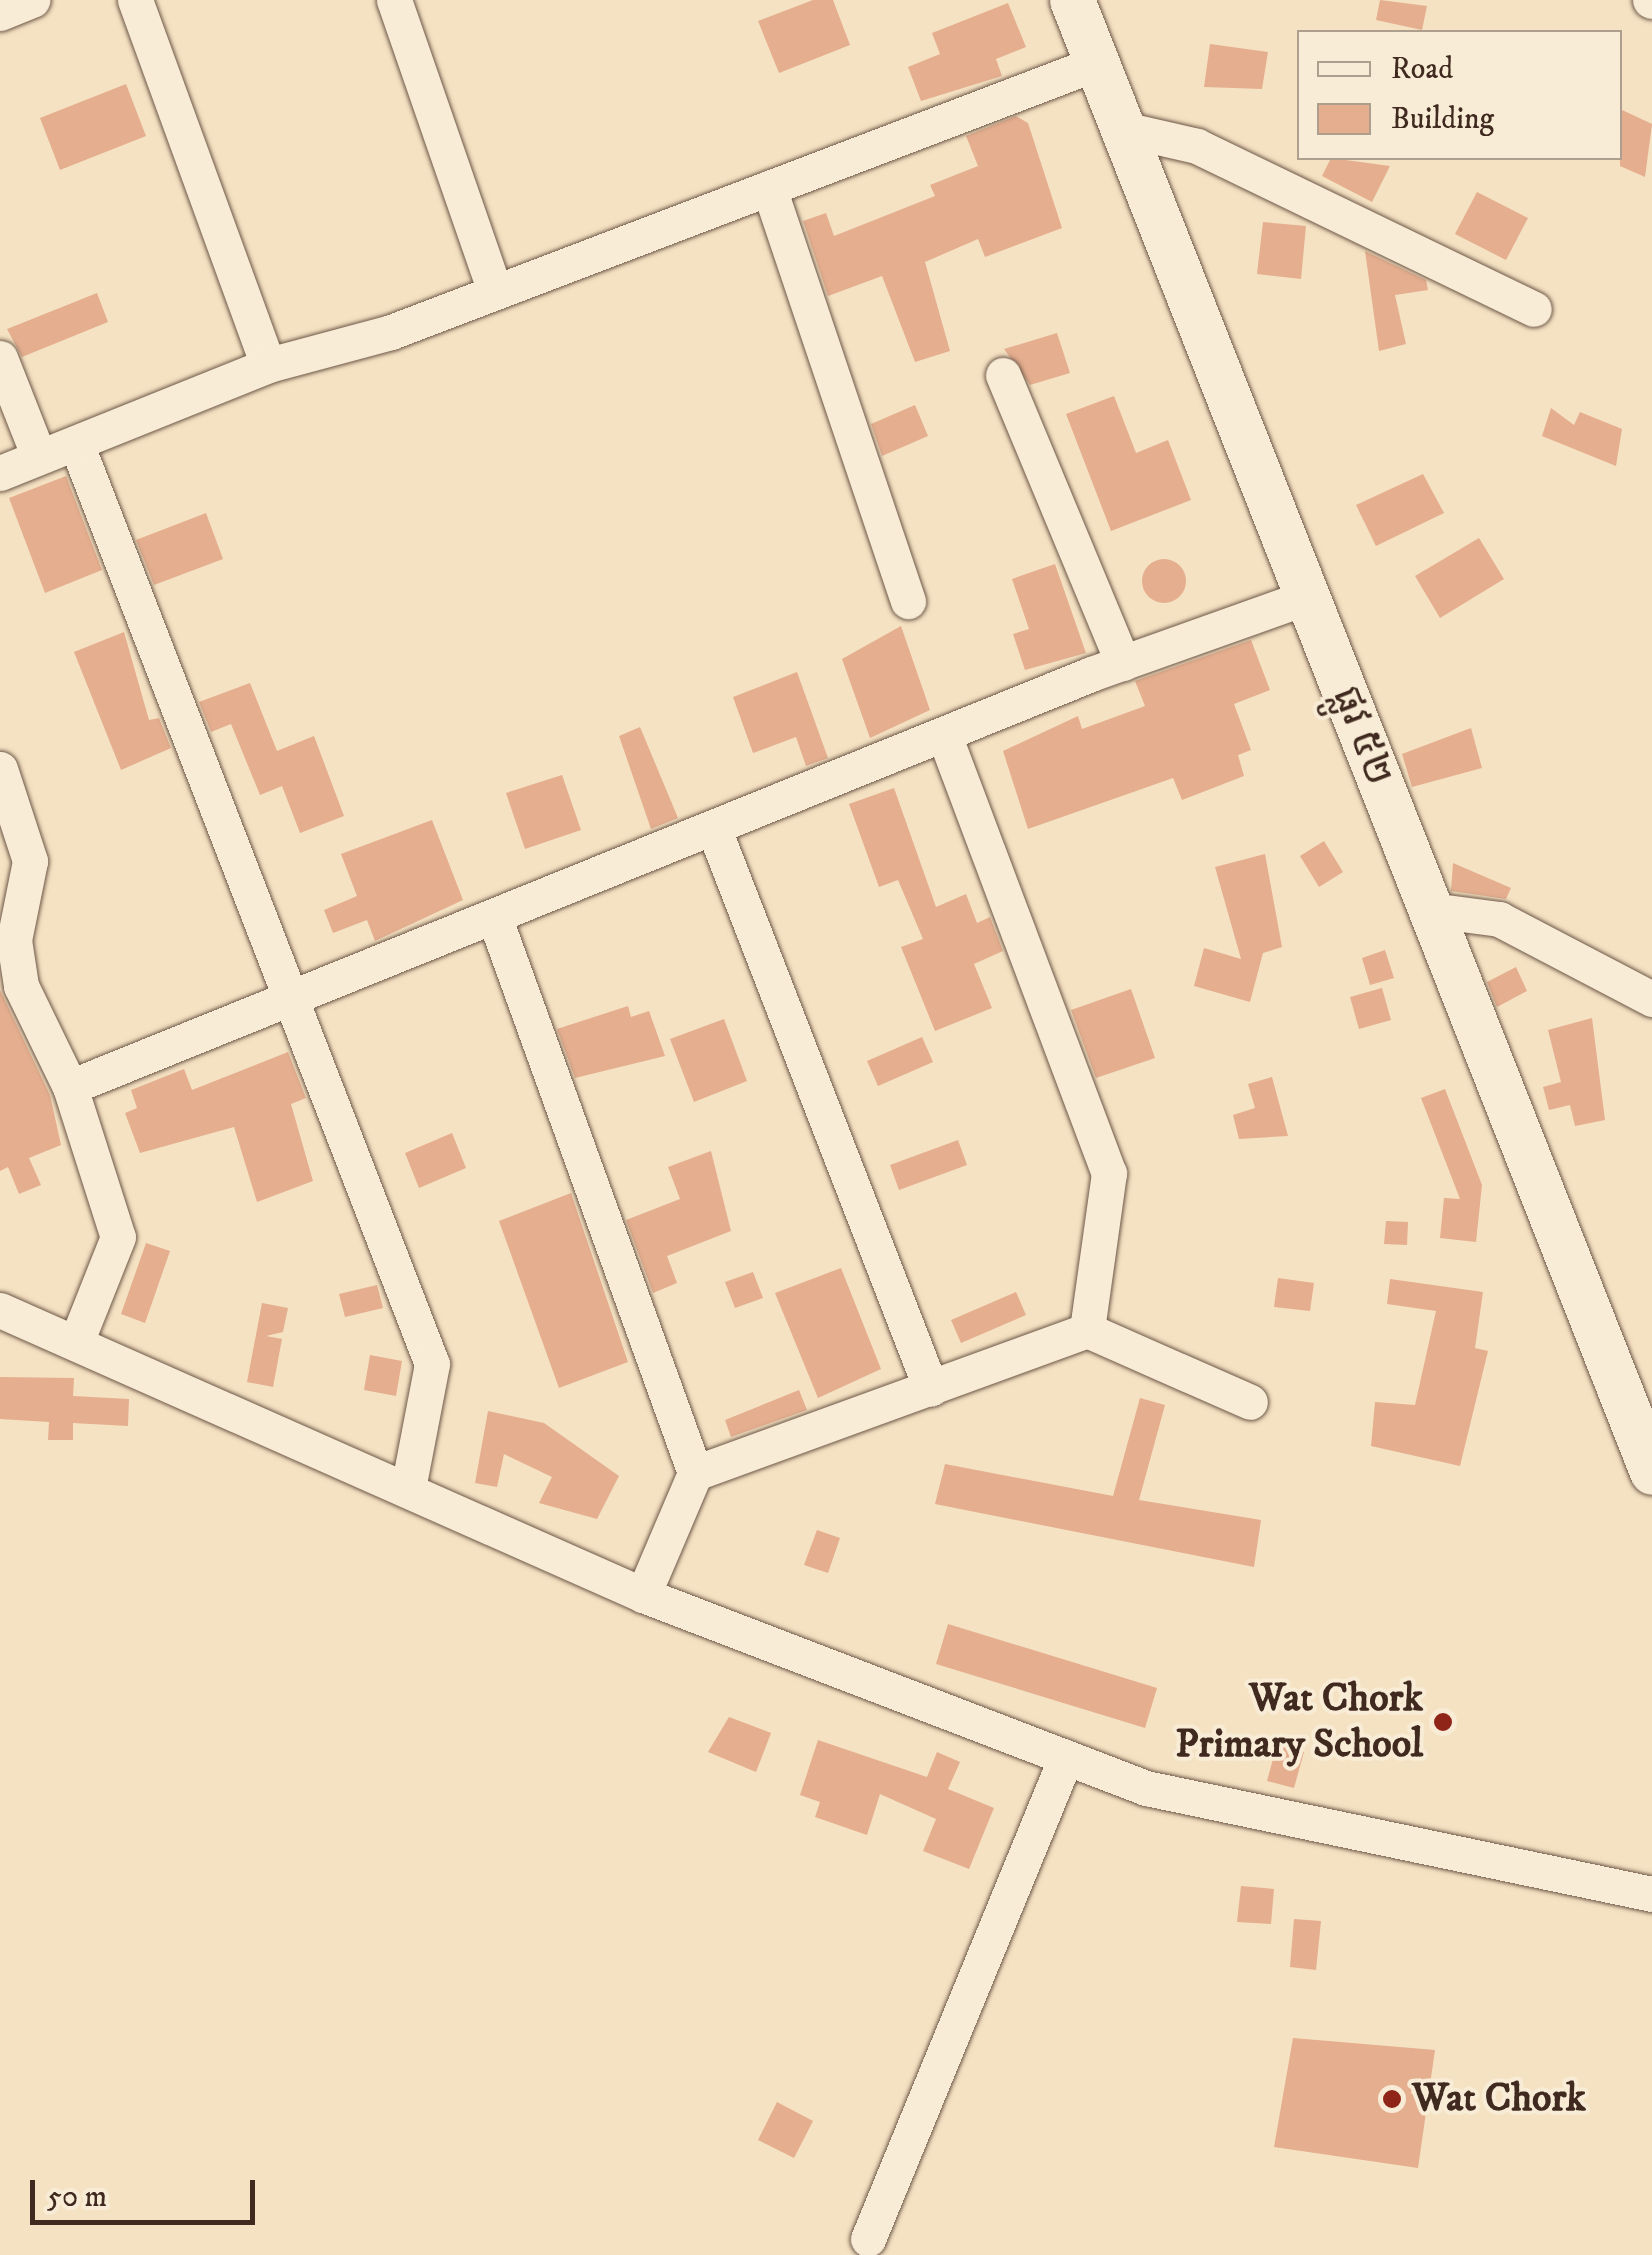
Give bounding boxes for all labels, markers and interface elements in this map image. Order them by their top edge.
legend [1297,30,1622,160]
text: Road [1391,51,1453,88]
text: Building [1391,101,1494,138]
street label: ផ្លូវ ៥២ [1321,680,1403,792]
place label: Wat Chork Primary School [1175,1675,1423,1769]
marker: Wat Chork Primary School [1432,1711,1454,1733]
place label: Wat Chork [1412,2075,1586,2123]
marker: Wat Chork [1381,2088,1403,2110]
scale bar [35,2160,260,2222]
text: 50 m [47,2179,107,2216]

